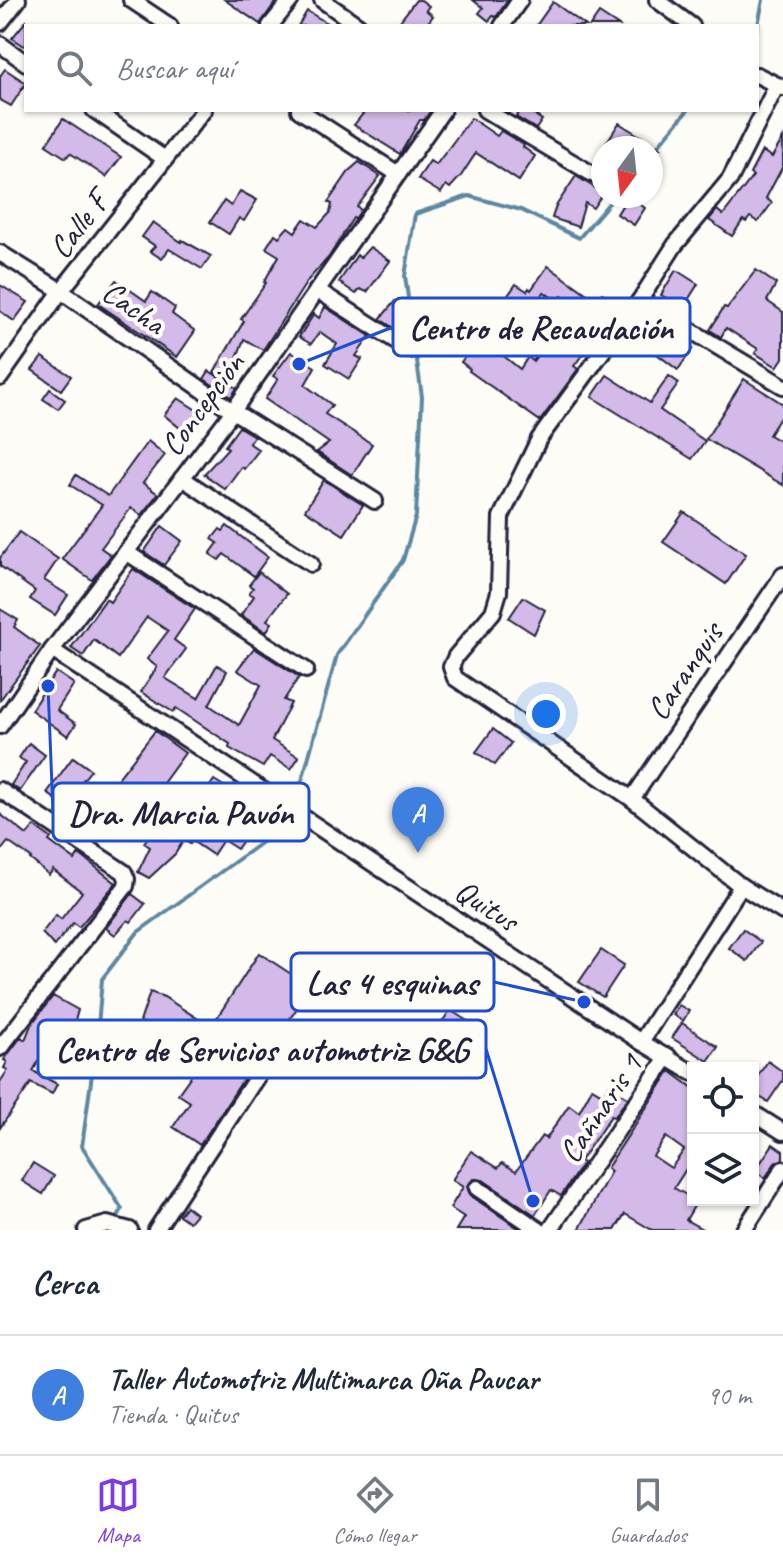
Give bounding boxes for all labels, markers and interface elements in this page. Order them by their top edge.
search box [24,24,759,112]
icon: search [52,46,96,90]
text: Buscar aquí [116,49,234,87]
north arrow [591,136,663,208]
street label: Calle F [40,178,121,267]
street label: Cacha [94,271,175,345]
callout: Centro de Recaudación [393,298,690,356]
text: Centro de Recaudación [409,306,674,349]
street label: Concepción [151,343,254,464]
street label: Caranquis [637,612,734,728]
your location [526,694,566,734]
callout: Dra. Marcia Pavón [53,783,309,841]
pin: A [392,787,444,853]
text: Dra. Marcia Pavón [69,791,295,834]
street label: Quitus [447,870,528,942]
callout: Las 4 esquinas [291,953,494,1011]
text: Las 4 esquinas [306,961,481,1004]
callout: Centro de Servicios automotriz G&G [38,1020,486,1078]
text: Centro de Servicios automotriz G&G [55,1028,473,1071]
street label: Cañnaris 1 [549,1045,653,1170]
map controls [687,1062,759,1206]
button: locate [687,1062,759,1134]
button: layers [687,1134,759,1206]
text: Cerca [32,1261,98,1304]
text: Taller Automotriz Multimarca Oña Paucar [108,1360,538,1398]
text: A [51,1379,65,1412]
text: 90 m [707,1379,751,1412]
text: Tienda · Quitus [108,1398,238,1431]
tab: Mapa [96,1473,140,1549]
tab: Cómo llegar [333,1473,417,1549]
tab: Guardados [609,1473,687,1549]

